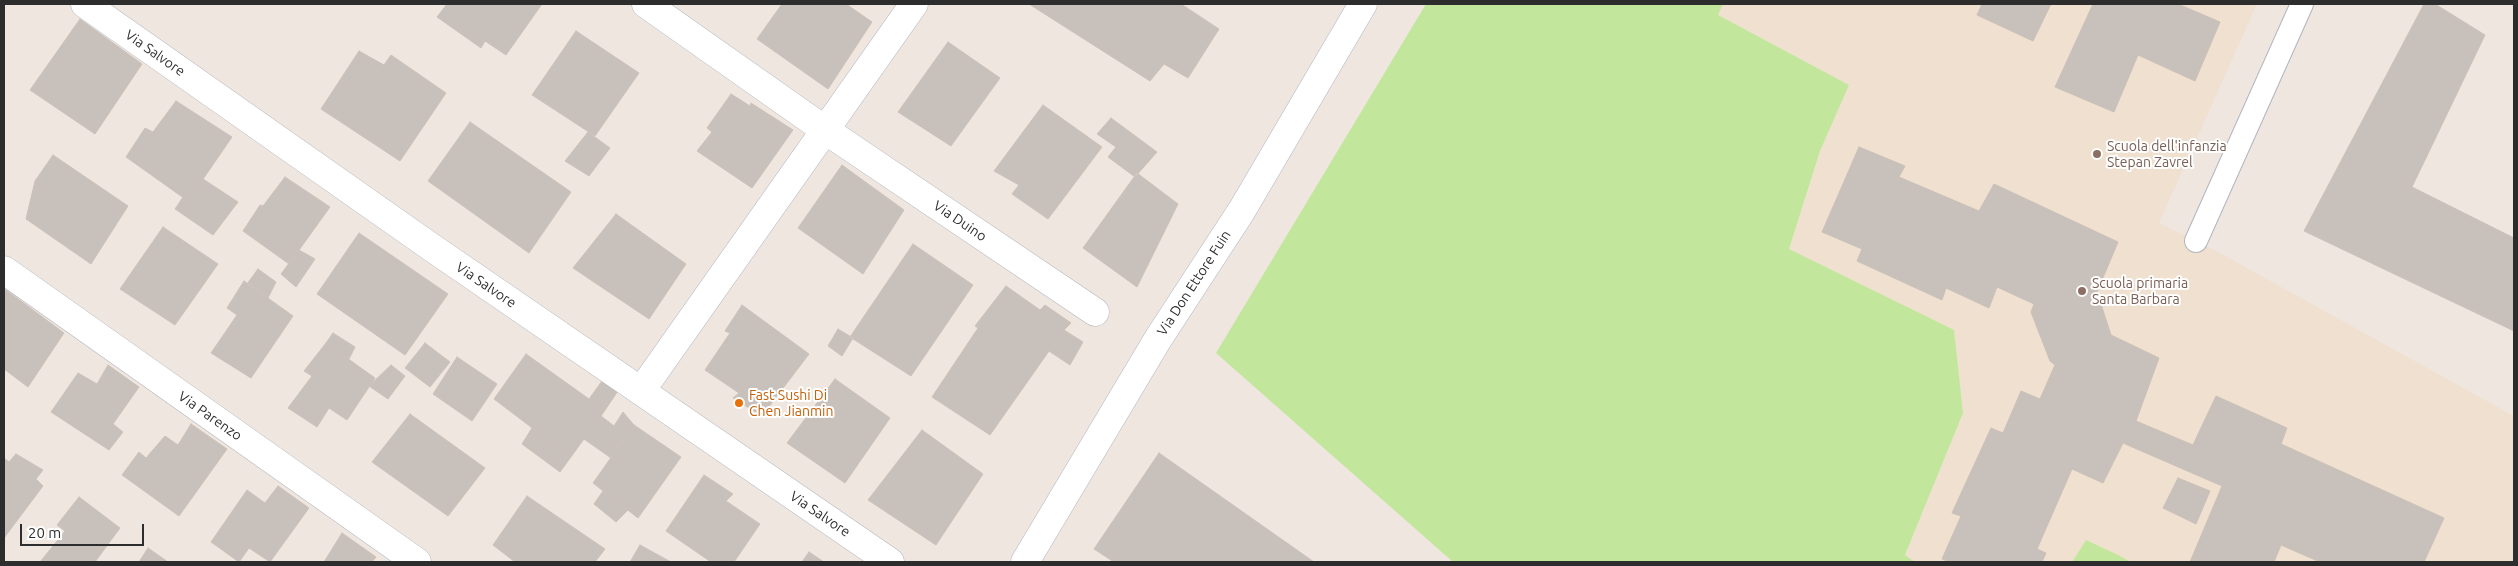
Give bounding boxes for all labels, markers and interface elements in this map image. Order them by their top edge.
street label: Via Salvore [122,26,188,80]
place label: Scuola dell'infanzia Stepan Zavrel [2107,138,2227,170]
marker: Scuola dell'infanzia Stepan Zavrel [2091,148,2103,160]
street label: Via Duino [930,197,990,245]
street label: Via Don Ettore Fuin [1154,227,1234,339]
street label: Via Salvore [453,259,519,311]
place label: Scuola primaria Santa Barbara [2092,275,2188,308]
marker: Scuola primaria Santa Barbara [2076,285,2088,297]
place label: Fast Sushi Di Chen Jianmin [749,387,833,420]
street label: Via Parenzo [175,388,245,444]
marker: Fast Sushi Di Chen Jianmin [733,397,745,409]
street label: Via Salvore [787,488,853,540]
scale bar [22,514,146,546]
text: 20 m [28,524,61,541]

